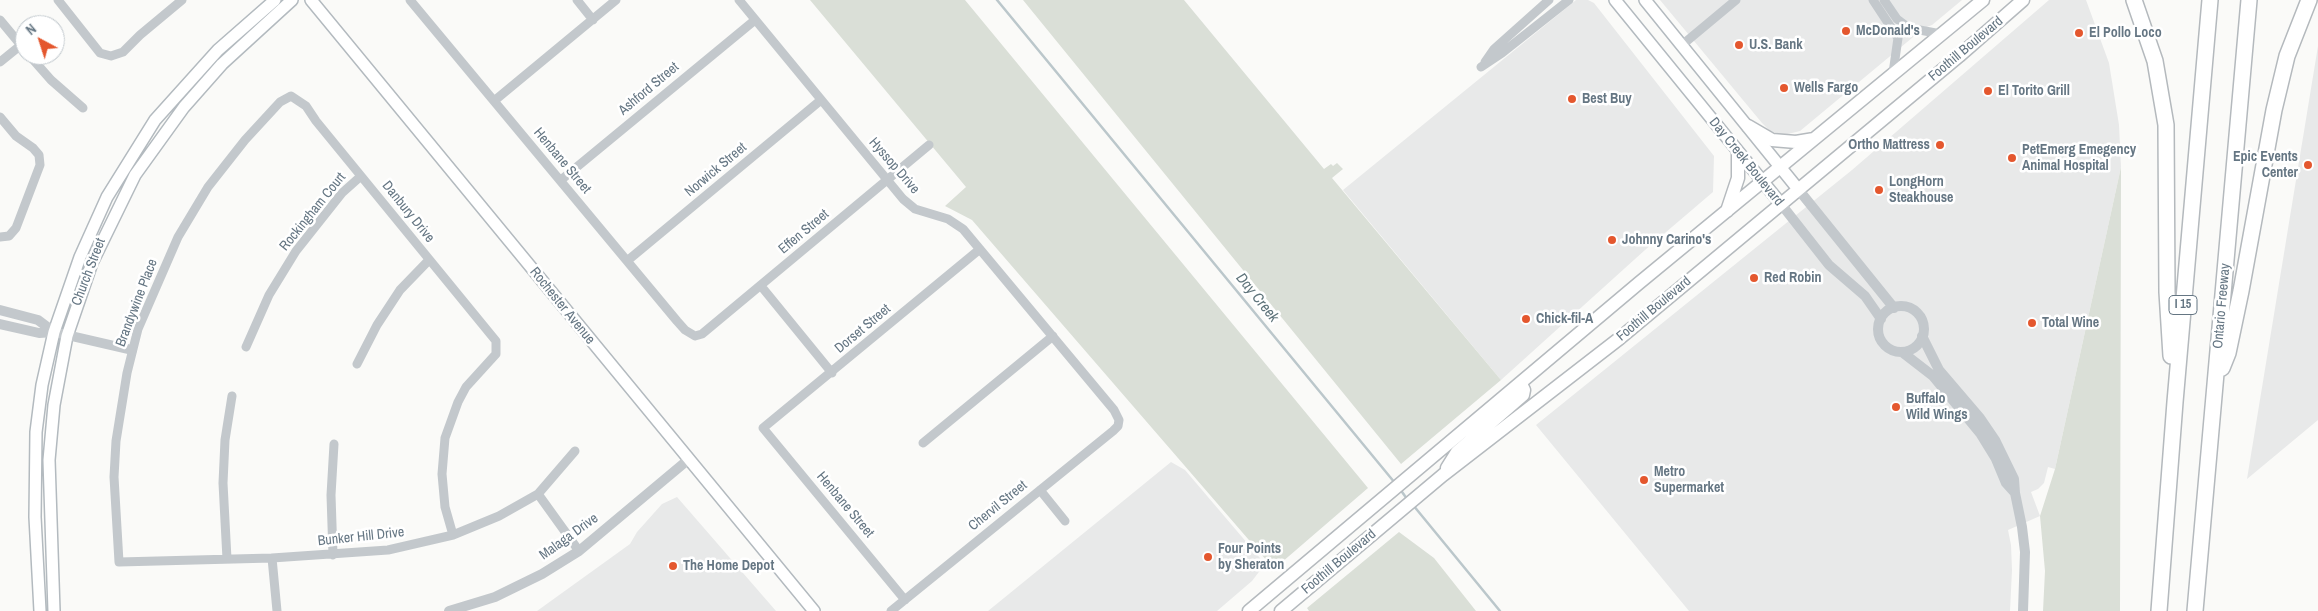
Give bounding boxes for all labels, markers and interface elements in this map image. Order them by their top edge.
street label: Foothill Boulevard [1925,13,2007,85]
north arrow [15,15,65,65]
text: N [22,20,40,39]
place label: McDonald's [1856,23,1920,39]
marker: McDonald's [1840,25,1852,37]
place label: El Pollo Loco [2089,25,2162,41]
marker: El Pollo Loco [2073,27,2085,39]
place label: U.S. Bank [1749,37,1803,53]
marker: U.S. Bank [1733,39,1745,51]
street label: Ashford Street [615,59,683,119]
place label: Wells Fargo [1794,80,1858,96]
marker: Wells Fargo [1778,82,1790,94]
place label: El Torito Grill [1998,83,2070,99]
marker: El Torito Grill [1982,85,1994,97]
place label: Best Buy [1582,91,1632,107]
marker: Best Buy [1566,93,1578,105]
street label: Day Creek Boulevard [1705,114,1787,210]
street label: Henbane Street [530,125,594,197]
street label: Hyssop Drive [865,134,923,198]
place label: Ortho Mattress [1848,137,1930,153]
street label: Norwick Street [682,139,750,201]
marker: Ortho Mattress [1934,139,1946,151]
place label: PetEmerg Emegency Animal Hospital [2022,142,2136,174]
place label: Epic Events Center [2233,149,2298,182]
marker: PetEmerg Emegency Animal Hospital [2006,152,2018,164]
marker: Epic Events Center [2302,159,2314,171]
street label: Rockingham Court [276,170,350,254]
place label: LongHorn Steakhouse [1889,174,1953,206]
street label: Danbury Drive [378,178,438,246]
marker: LongHorn Steakhouse [1873,184,1885,196]
street label: Effen Street [775,206,833,258]
place label: Johnny Carino's [1622,232,1711,248]
marker: Johnny Carino's [1606,234,1618,246]
street label: Church Street [68,236,110,308]
street label: Brandywine Place [113,257,161,349]
street label: Ontario Freeway [2210,263,2234,349]
street label: Rochester Avenue [526,264,598,348]
water label: Day Creek [1232,270,1282,326]
place label: Red Robin [1764,270,1821,286]
marker: Red Robin [1748,272,1760,284]
street label: Foothill Boulevard [1613,273,1695,345]
road number: I 15 [2169,296,2197,314]
street label: Dorset Street [832,301,894,357]
place label: Chick-fil-A [1536,311,1593,327]
marker: Chick-fil-A [1520,313,1532,325]
place label: Total Wine [2042,315,2099,331]
marker: Total Wine [2026,317,2038,329]
place label: Buffalo Wild Wings [1906,391,1968,424]
marker: Buffalo Wild Wings [1890,401,1902,413]
place label: Metro Supermarket [1654,464,1724,497]
street label: Henbane Street [813,469,877,541]
marker: Metro Supermarket [1638,474,1650,486]
street label: Chervil Street [965,477,1031,535]
street label: Malaga Drive [536,510,602,564]
street label: Bunker Hill Drive [317,524,405,550]
street label: Foothill Boulevard [1298,526,1380,598]
place label: Four Points by Sheraton [1218,541,1284,574]
marker: Four Points by Sheraton [1202,551,1214,563]
place label: The Home Depot [683,558,774,574]
marker: The Home Depot [667,560,679,572]

